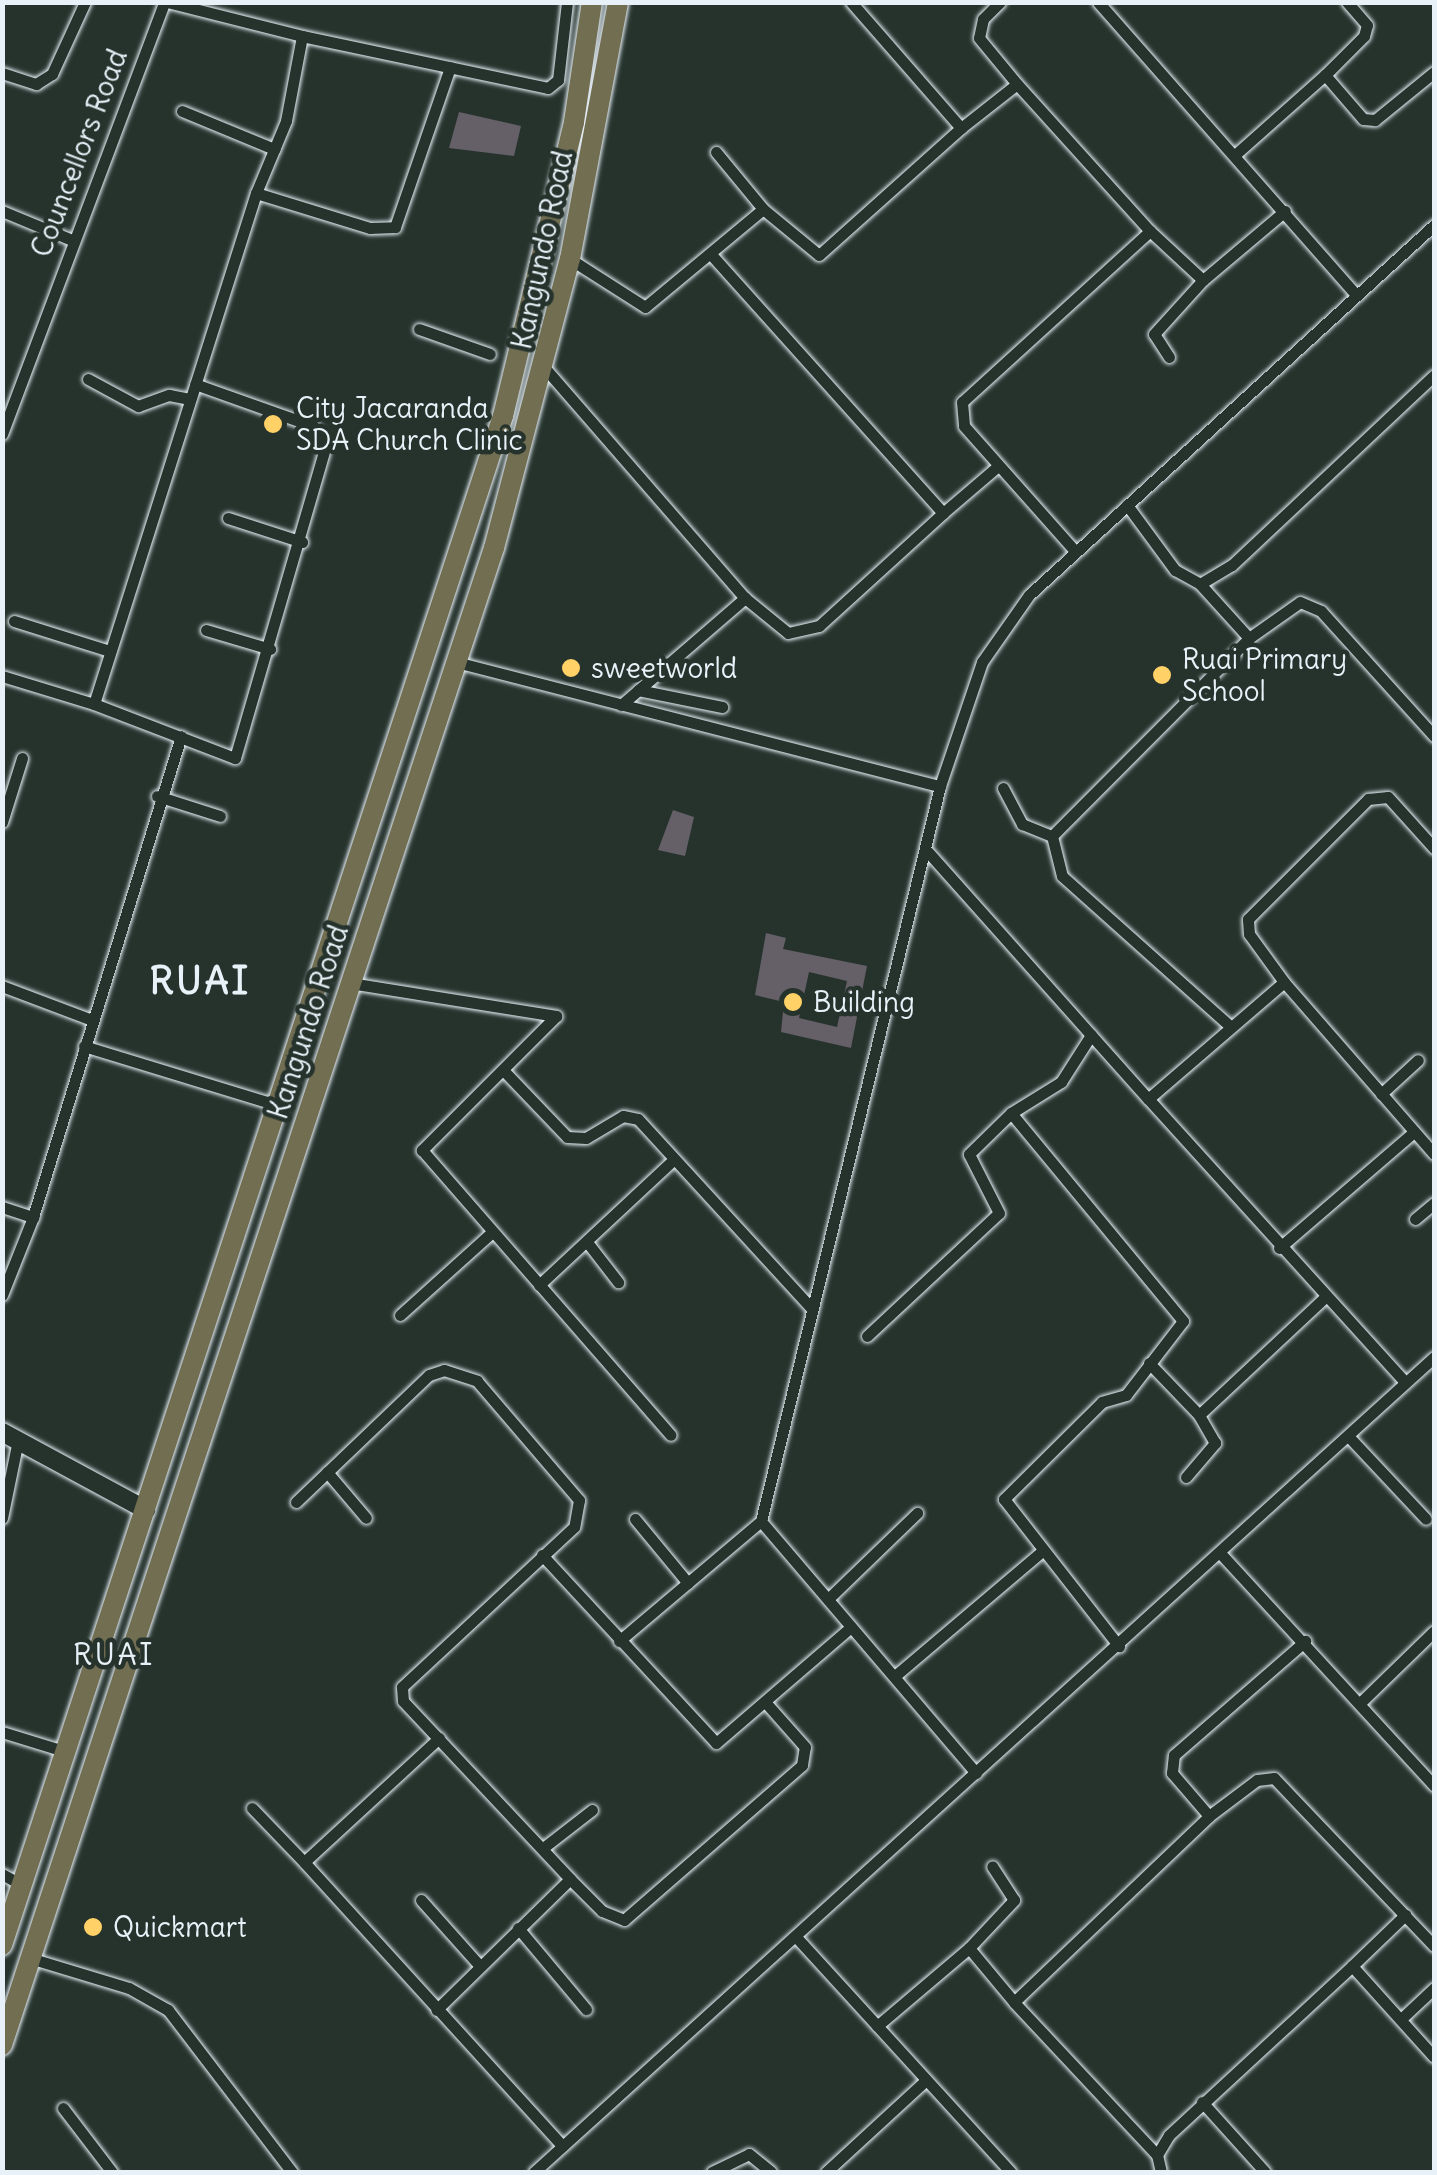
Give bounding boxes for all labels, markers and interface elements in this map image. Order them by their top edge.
street label: Councellors Road [24,44,134,262]
street label: Kangundo Road [505,148,579,352]
place label: City Jacaranda SDA Church Clinic [296,391,523,457]
marker: City Jacaranda SDA Church Clinic [260,411,286,437]
place label: Ruai Primary School [1182,642,1347,708]
place label: sweetworld [591,651,737,685]
marker: sweetworld [560,657,582,679]
marker: Ruai Primary School [1151,664,1173,686]
street label: Kangundo Road [261,921,355,1123]
district label: RUAI [149,958,251,1004]
place label: Building [813,985,915,1019]
marker: Building [782,991,804,1013]
district label: RUAI [73,1636,155,1672]
place label: Quickmart [113,1910,247,1944]
marker: Quickmart [82,1916,104,1938]

